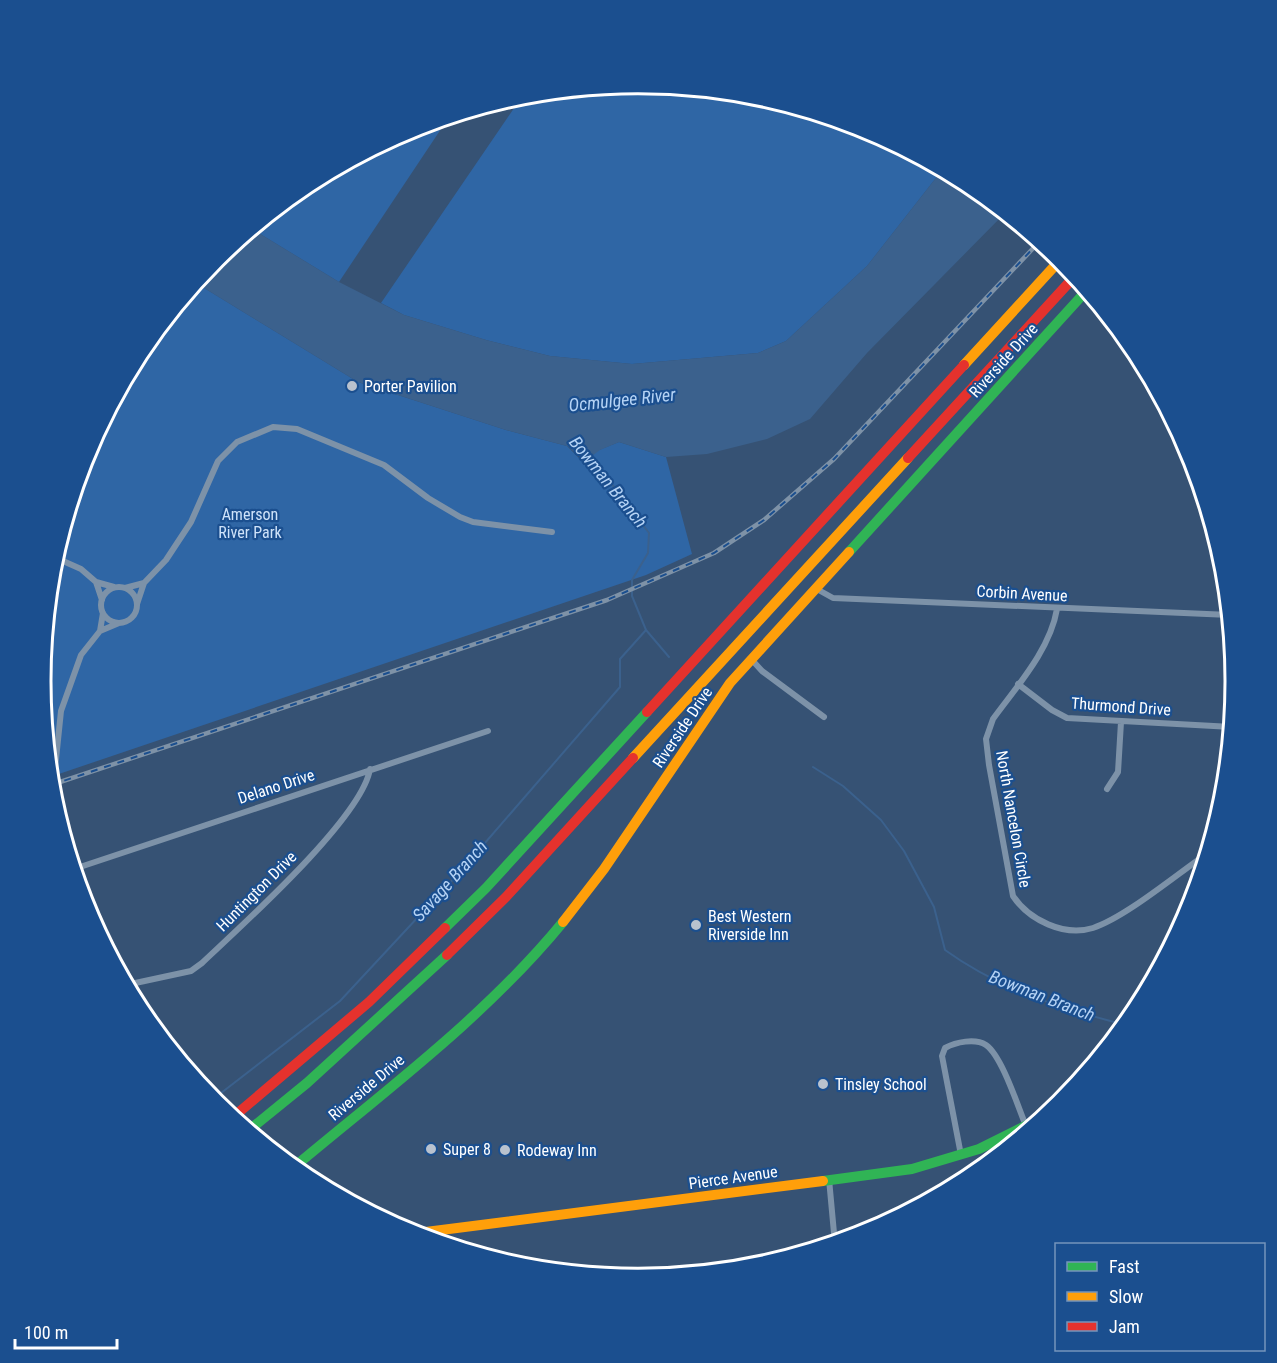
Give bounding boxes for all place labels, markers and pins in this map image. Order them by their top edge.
place label: Porter Pavilion [364,377,457,396]
marker: Porter Pavilion [345,379,359,393]
place label: Best Western Riverside Inn [708,907,792,944]
marker: Best Western Riverside Inn [689,918,703,932]
place label: Tinsley School [835,1075,927,1094]
marker: Tinsley School [816,1077,830,1091]
place label: Super 8 [443,1140,491,1159]
place label: Rodeway Inn [517,1141,597,1160]
marker: Super 8 [424,1142,438,1156]
marker: Rodeway Inn [498,1143,512,1157]

